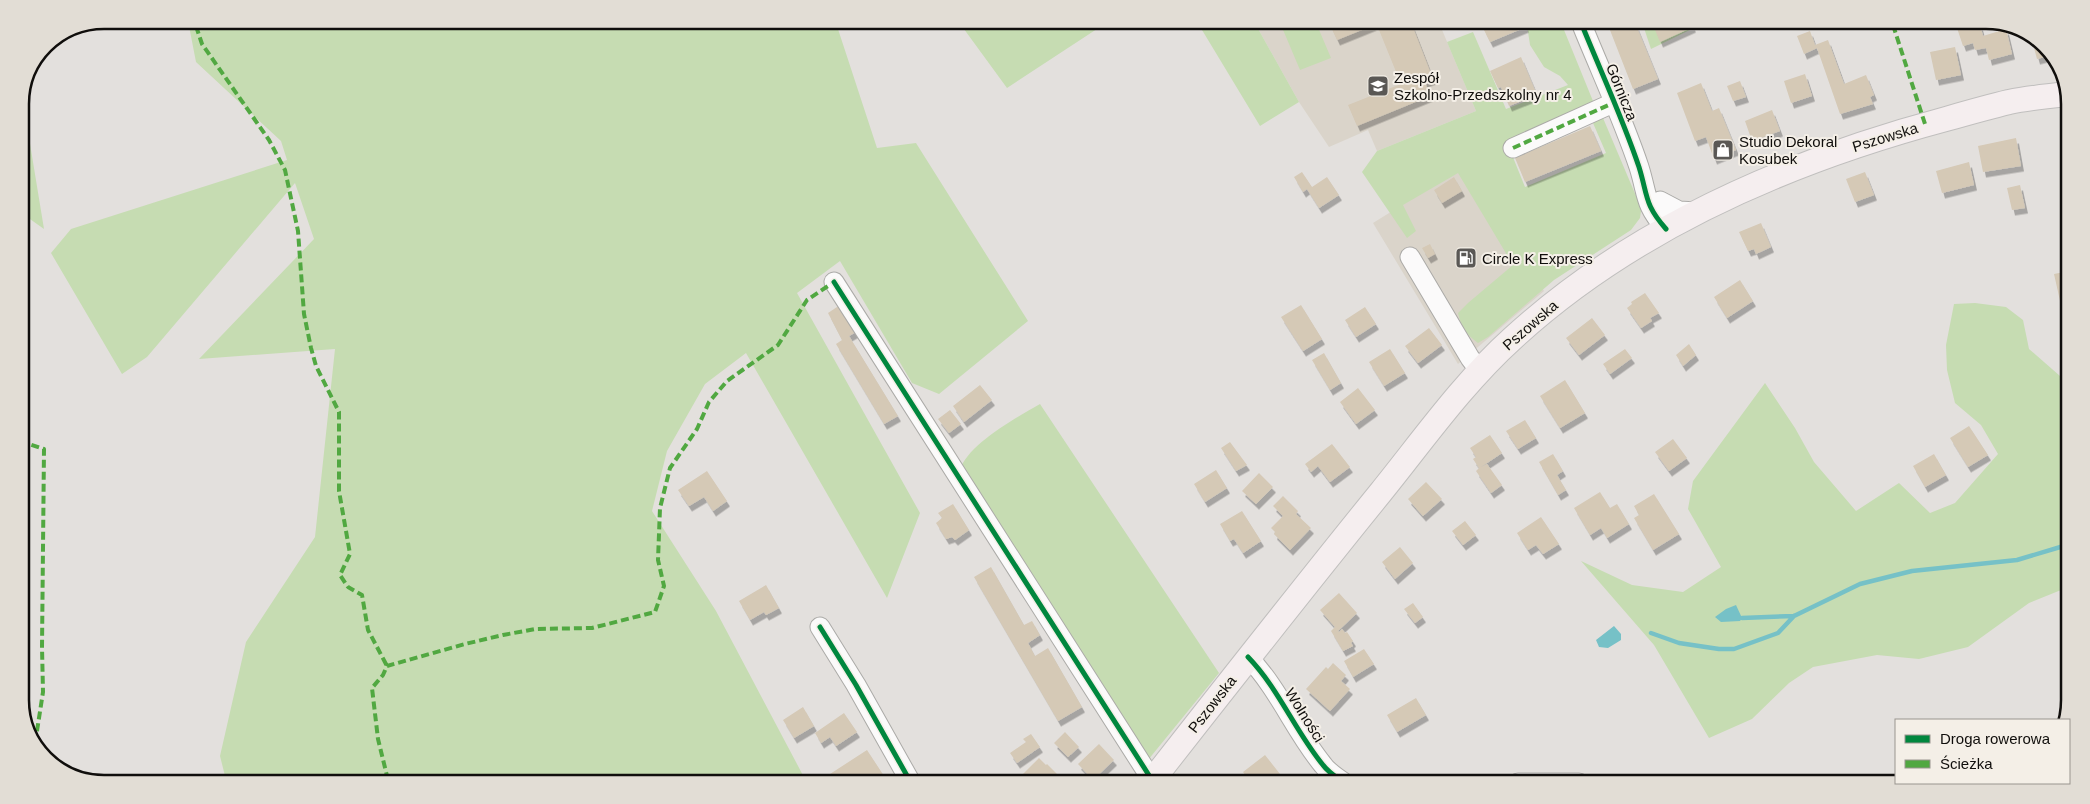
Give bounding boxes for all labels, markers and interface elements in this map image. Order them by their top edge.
street label: Górnicza [1603,61,1641,124]
place label: Zespół Szkolno-Przedszkolny nr 4 [1394,69,1572,103]
school or university icon: Zespół Szkolno-Przedszkolny nr 4 [1366,74,1390,98]
street label: Pszowska [1850,119,1920,155]
place label: Studio Dekoral Kosubek [1739,133,1837,167]
shop icon: Studio Dekoral Kosubek [1711,138,1735,162]
fuel station icon: Circle K Express [1454,246,1478,270]
place label: Circle K Express [1482,250,1593,267]
street label: Pszowska [1499,296,1562,354]
street label: Pszowska [1185,672,1240,736]
street label: Wolności [1282,685,1328,745]
legend [1895,719,2070,784]
text: Droga rowerowa [1940,730,2051,747]
text: Ścieżka [1940,755,1993,772]

